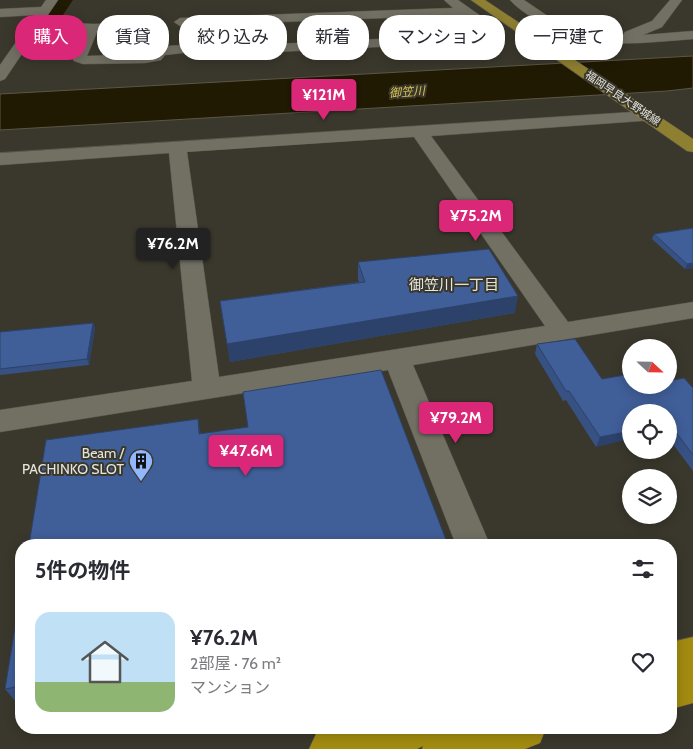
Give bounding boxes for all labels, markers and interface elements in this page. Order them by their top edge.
chip: 購入 [15,15,87,60]
chip: 賃貸 [97,15,169,60]
chip: 絞り込み [179,15,287,60]
chip: 新着 [297,15,369,60]
chip: マンション [379,15,505,60]
chip: 一戸建て [515,15,623,60]
street label: 福岡早良大野城線 [583,68,663,128]
pin: ¥121M [289,78,359,121]
water label: 御笠川 [388,83,427,100]
text: ¥121M [302,85,346,104]
pin: ¥75.2M [435,200,517,242]
text: ¥75.2M [450,206,502,225]
pin: ¥76.2M [132,228,214,270]
text: ¥76.2M [147,234,199,253]
district label: 御笠川一丁目 [409,276,499,294]
north arrow [622,339,678,394]
map controls [622,339,677,524]
pin: ¥79.2M [415,402,497,444]
button: locate [622,404,677,459]
text: ¥79.2M [430,408,482,427]
pin: ¥47.6M [205,434,287,477]
text: ¥47.6M [219,441,273,460]
place label: Beam / PACHINKO SLOT [22,444,125,478]
building icon: Beam / PACHINKO SLOT [128,448,154,482]
button: layers [622,469,677,524]
icon: filters [629,555,657,583]
text: 5件の物件 [35,558,130,583]
text: ¥76.2M [190,625,258,650]
icon: home [75,632,135,692]
icon: heart [629,648,657,676]
text: 2部屋 · 76 m² [190,654,281,673]
text: マンション [190,678,270,697]

